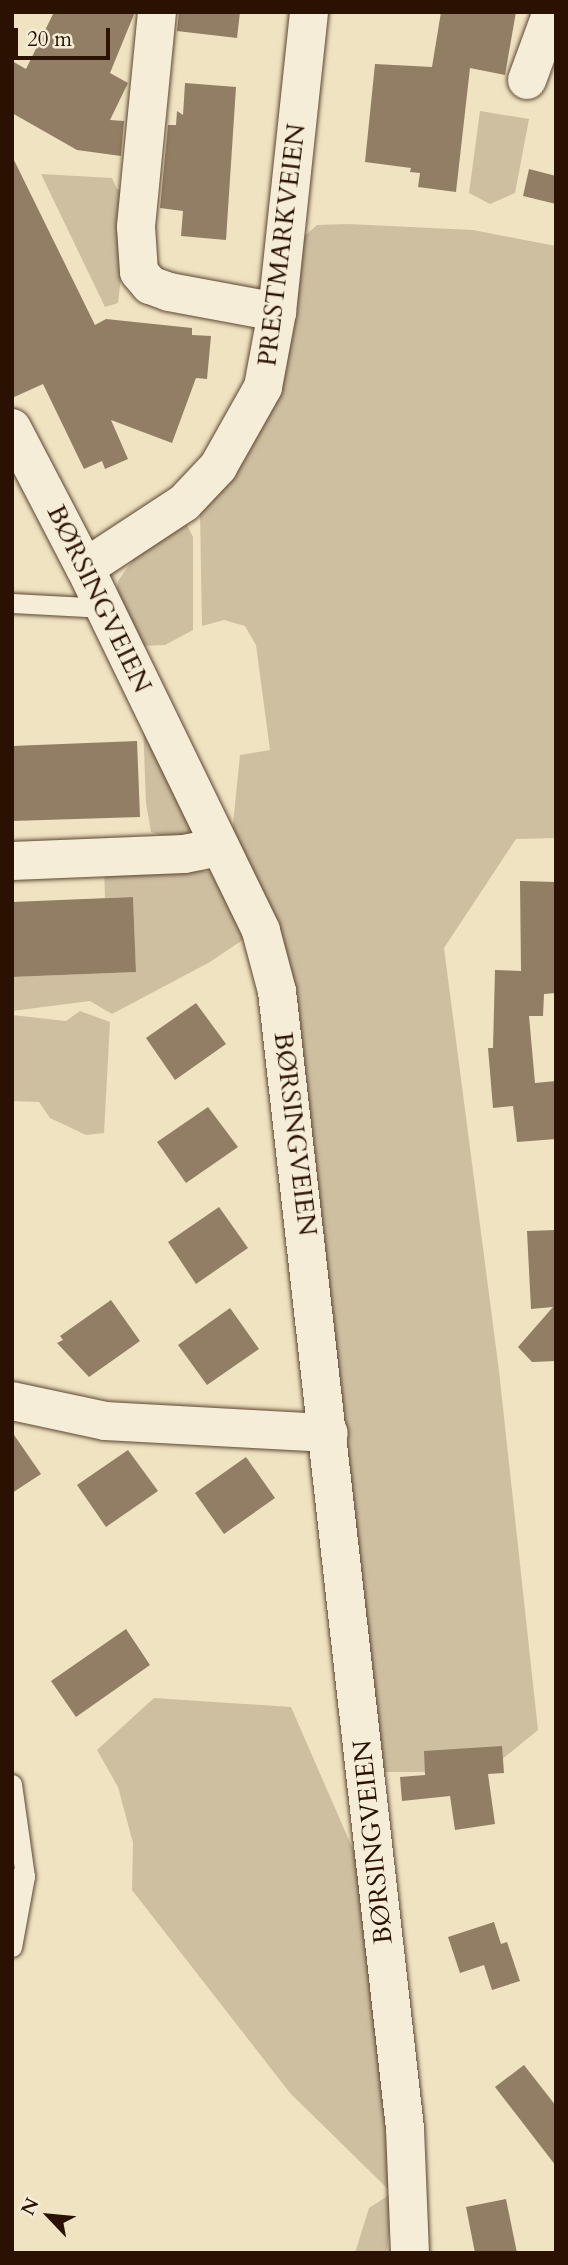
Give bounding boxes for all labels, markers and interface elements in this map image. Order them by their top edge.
scale bar [18,14,114,58]
text: 20 m [27,25,72,54]
street label: PRESTMARKVEIEN [252,122,312,368]
street label: BØRSINGVEIEN [40,500,158,698]
street label: BØRSINGVEIEN [267,1030,323,1238]
street label: BØRSINGVEIEN [347,1738,399,1946]
north arrow [14,2181,84,2251]
text: N [15,2194,45,2220]

